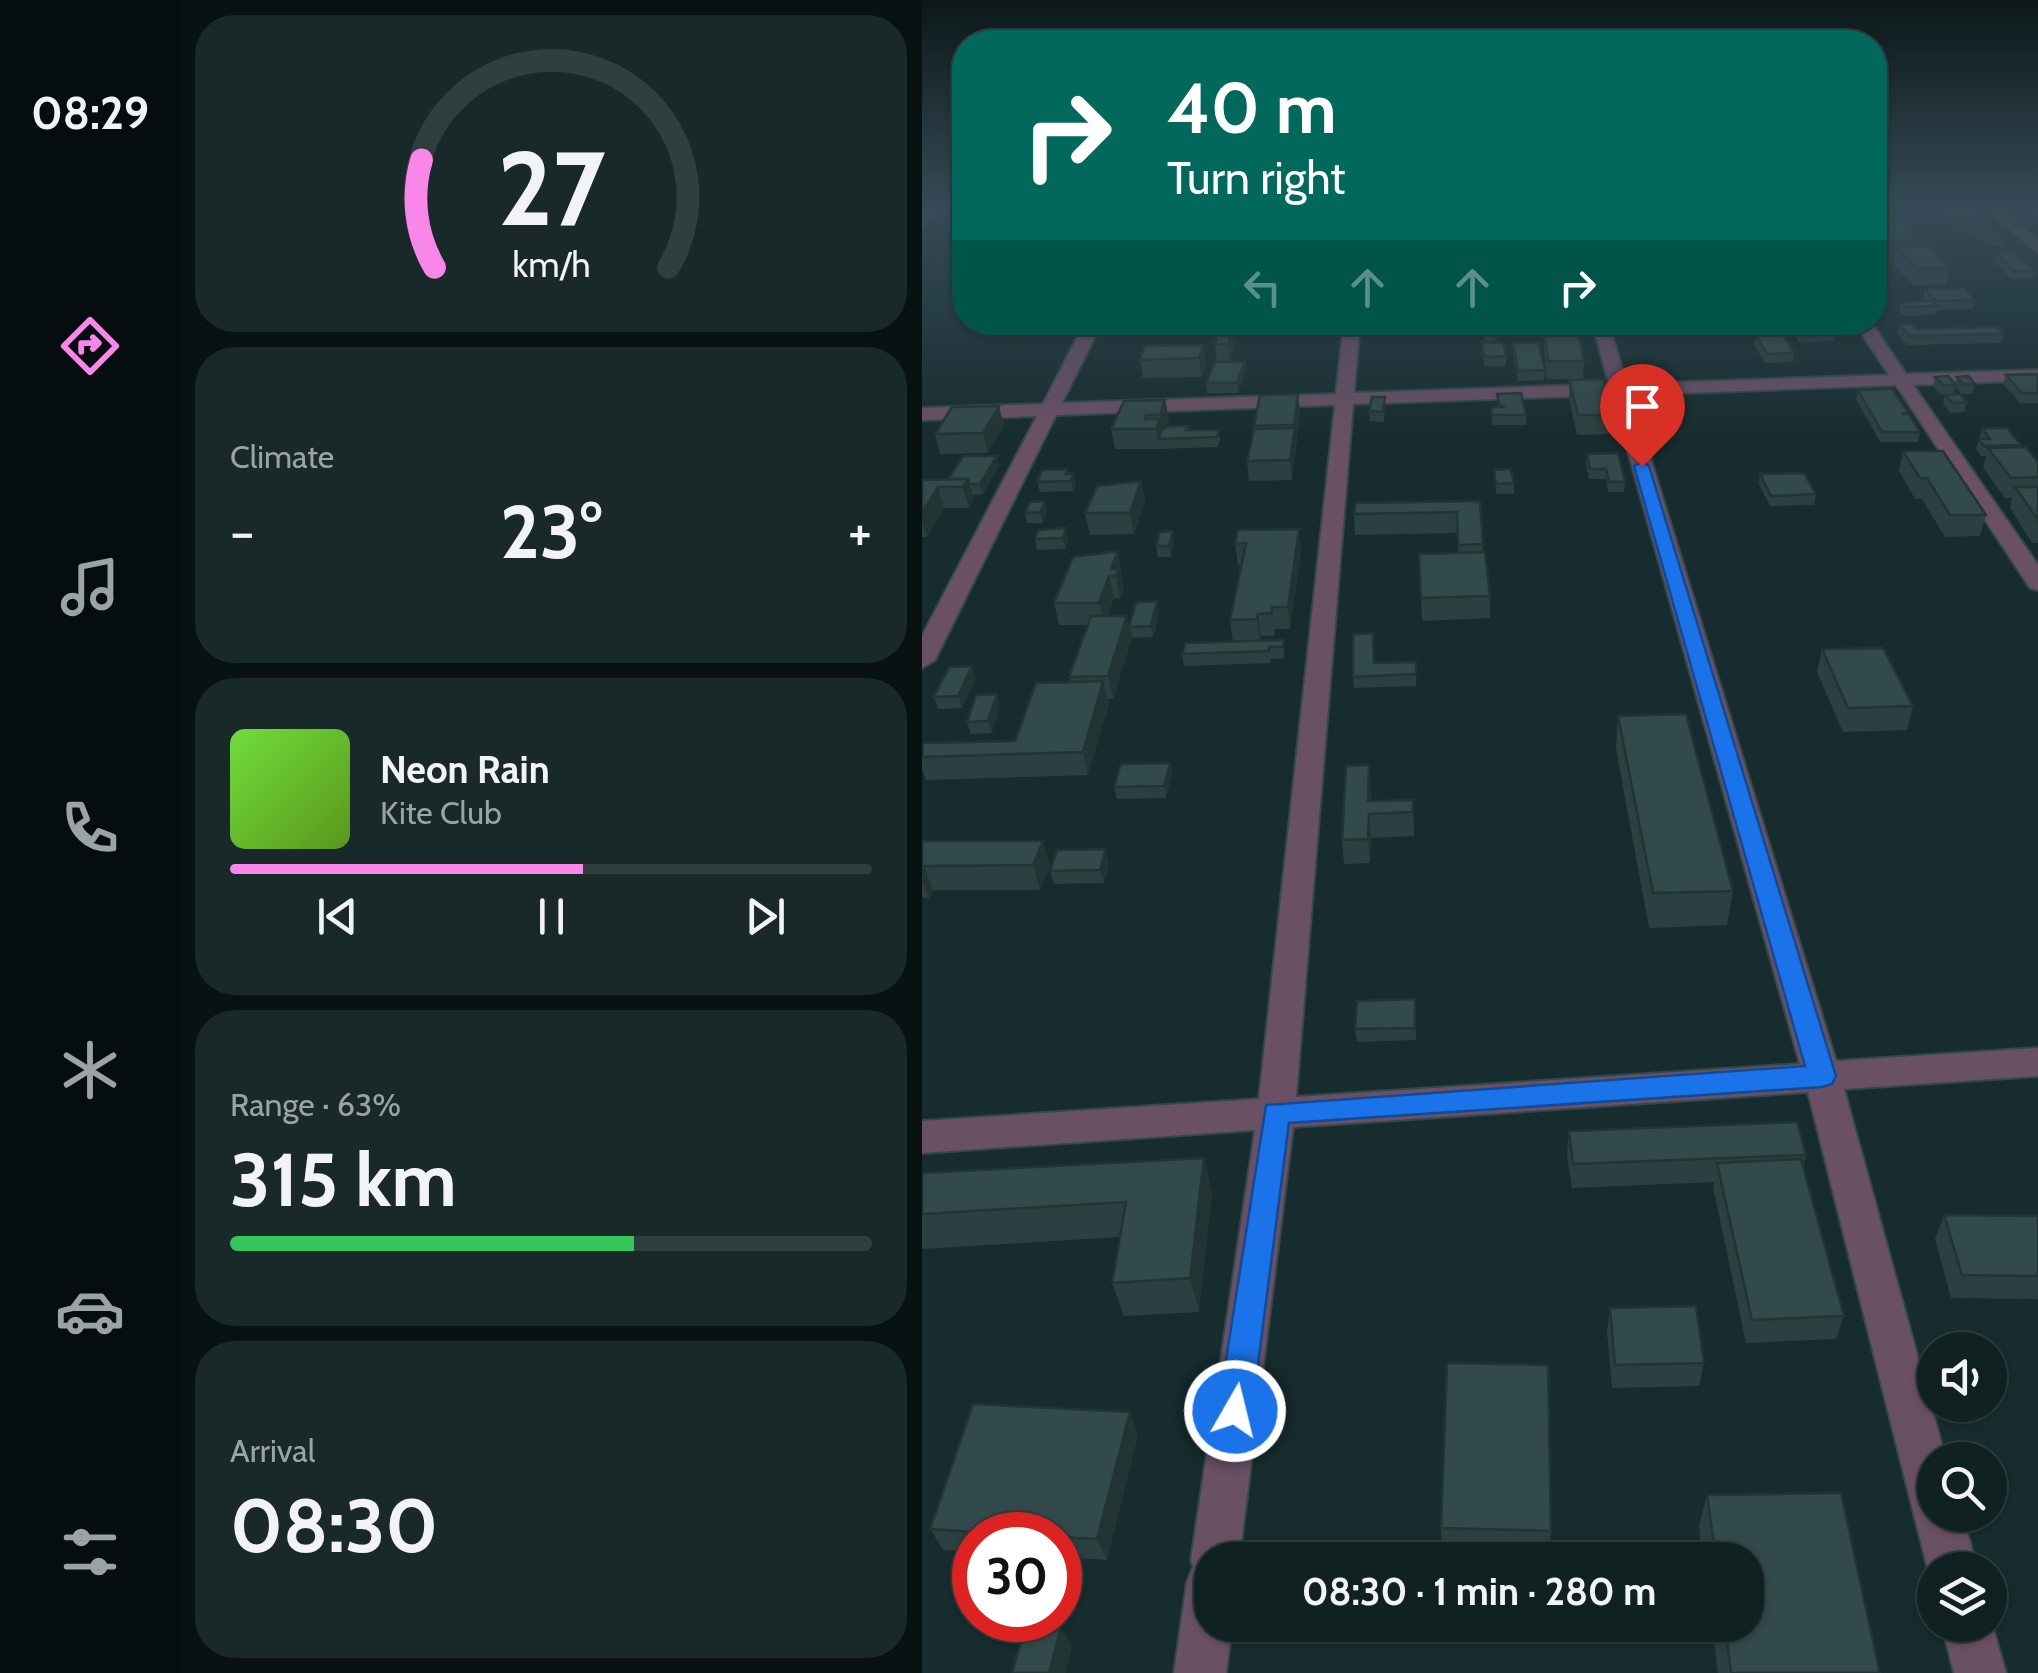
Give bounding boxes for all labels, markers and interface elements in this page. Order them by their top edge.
text: 40 m [1167,65,1336,151]
icon: right [1002,70,1132,200]
text: 08:29 [31,86,149,140]
text: 27 [497,125,605,251]
text: Turn right [1167,151,1346,205]
text: km/h [512,243,590,286]
icon: left [1235,260,1290,315]
icon: ahead [1340,260,1395,315]
icon: ahead [1445,260,1500,315]
icon: right [1550,260,1605,315]
icon: directions [55,311,125,381]
pin [1600,364,1685,467]
icon: arrive [1615,379,1670,434]
text: Climate [230,437,334,476]
text: 23° [500,486,602,577]
text: − [230,498,254,565]
text: + [848,498,872,565]
icon: music [55,552,125,622]
text: Neon Rain [380,746,550,793]
icon: phone [55,793,125,863]
text: Kite Club [380,793,502,832]
icon: previous [310,889,365,944]
icon: pause [524,889,579,944]
icon: next [738,889,793,944]
icon: climate [55,1035,125,1105]
text: Range · 63% [230,1085,401,1124]
text: 315 km [230,1134,457,1225]
icon: car [55,1276,125,1346]
map controls [1917,1332,2007,1642]
button: sound [1917,1332,2007,1422]
position arrow [1183,1359,1287,1463]
text: Arrival [230,1431,315,1470]
button: search [1917,1442,2007,1532]
text: 08:30 [230,1480,438,1571]
speed limit sign: 30 [952,1512,1082,1642]
icon: filters [55,1517,125,1587]
button: layers [1917,1552,2007,1642]
text: 08:30 · 1 min · 280 m [1302,1568,1656,1615]

